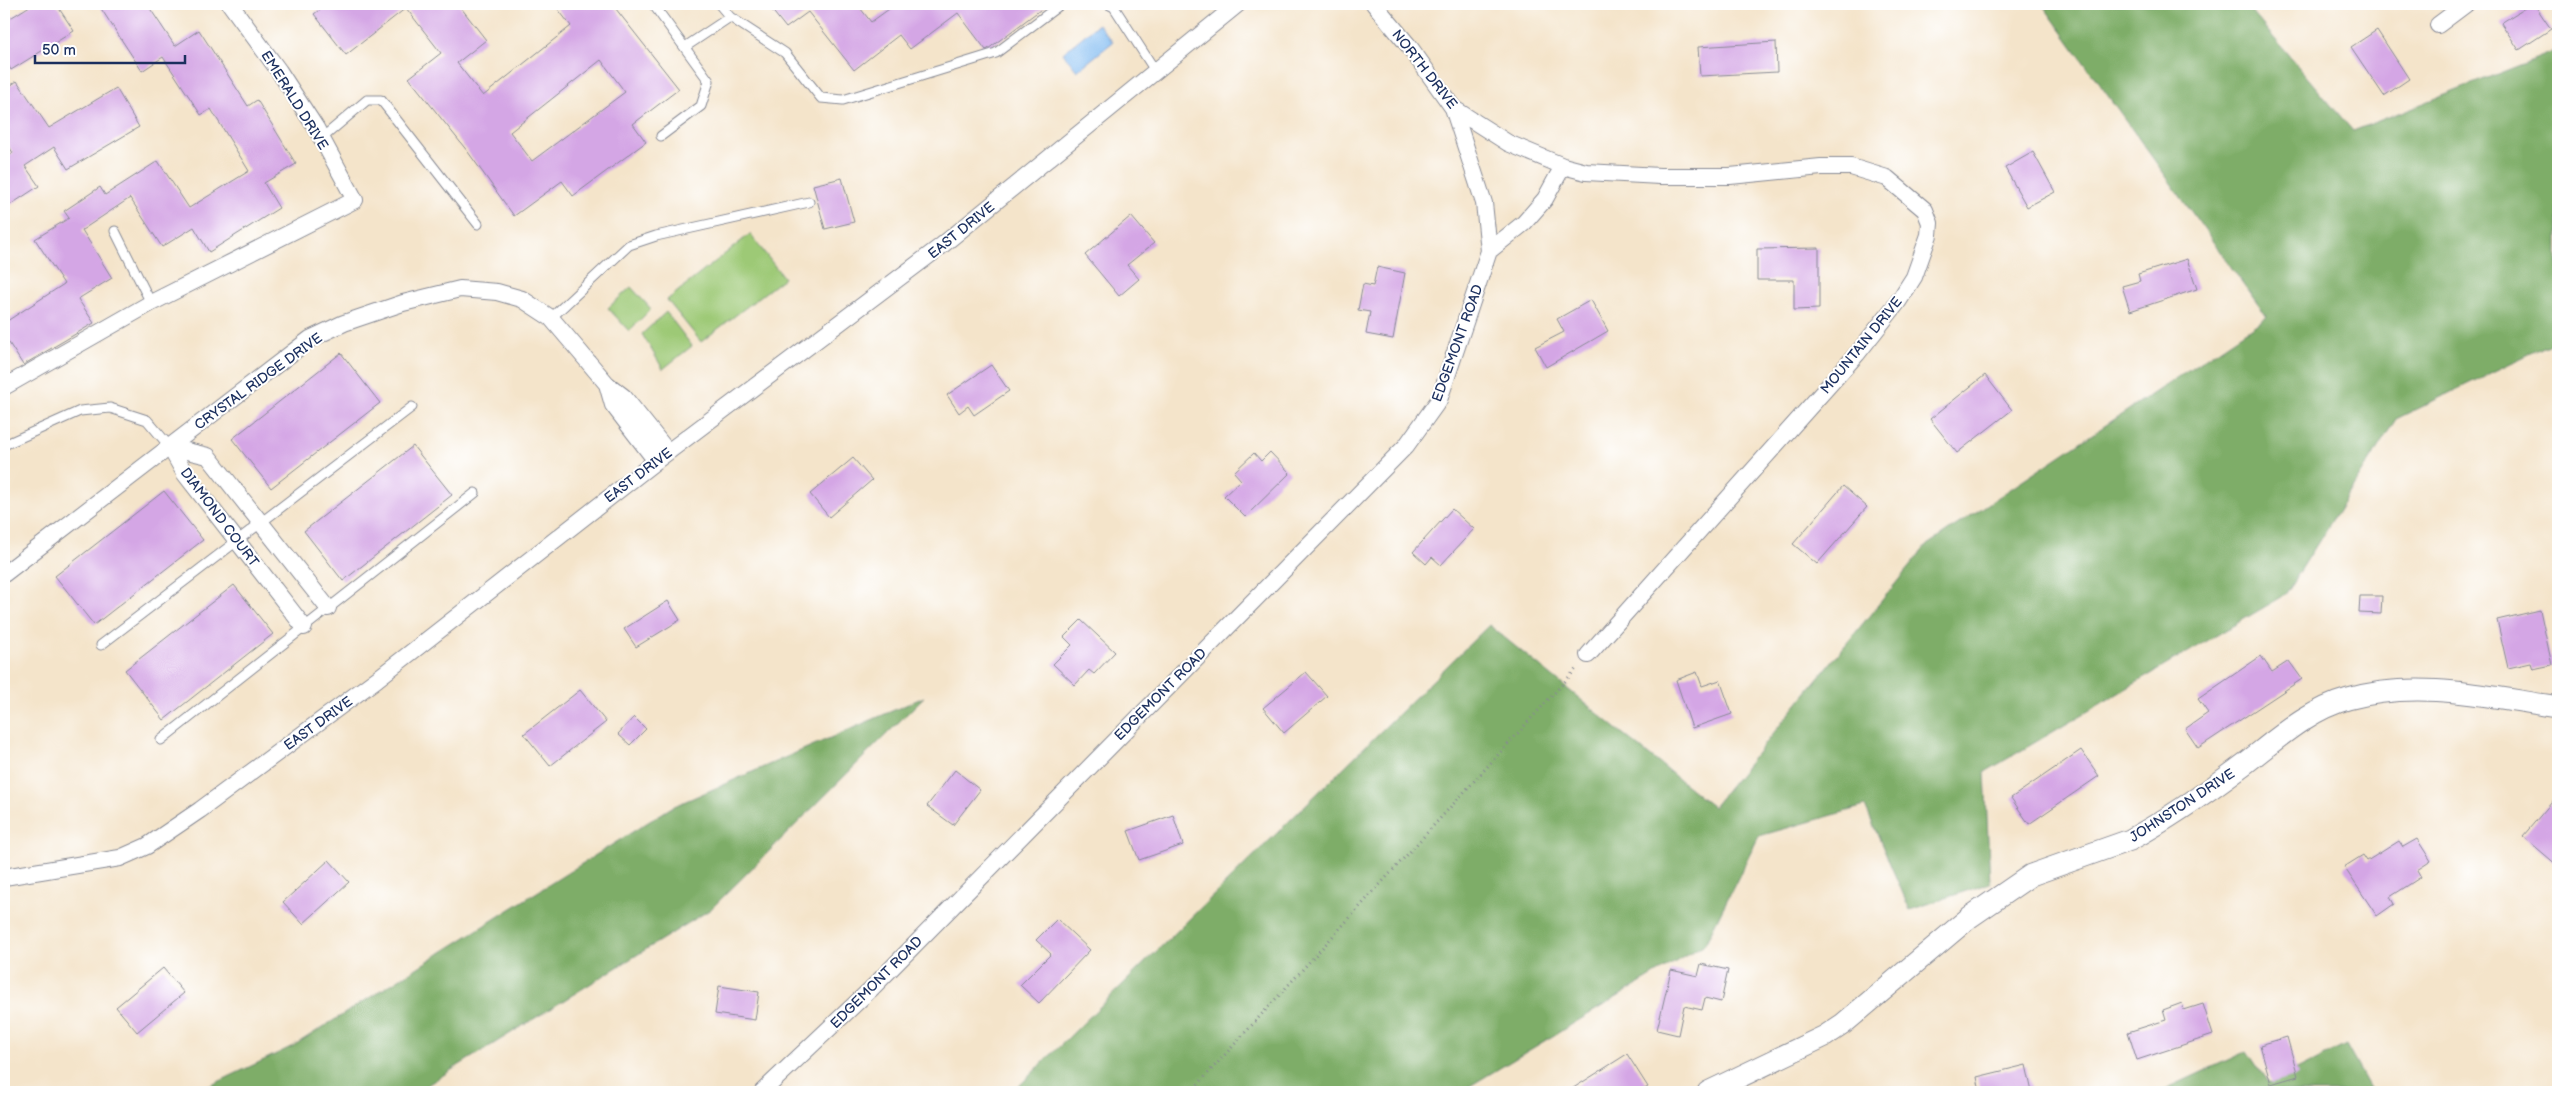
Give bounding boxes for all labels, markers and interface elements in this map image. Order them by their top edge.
street label: NORTH DRIVE [1388,26,1461,112]
scale bar [35,32,185,64]
text: 50 m [42,41,76,60]
street label: EMERALD DRIVE [257,48,332,153]
street label: EAST DRIVE [925,198,998,262]
street label: EDGEMONT ROAD [1428,282,1487,404]
street label: MOUNTAIN DRIVE [1817,293,1906,397]
street label: CRYSTAL RIDGE DRIVE [191,329,326,434]
street label: EAST DRIVE [601,444,676,506]
street label: DIAMOND COURT [177,464,263,571]
street label: EDGEMONT ROAD [1111,645,1210,744]
street label: EAST DRIVE [281,693,356,754]
street label: JOHNSTON DRIVE [2127,765,2238,846]
street label: EDGEMONT ROAD [827,933,926,1032]

